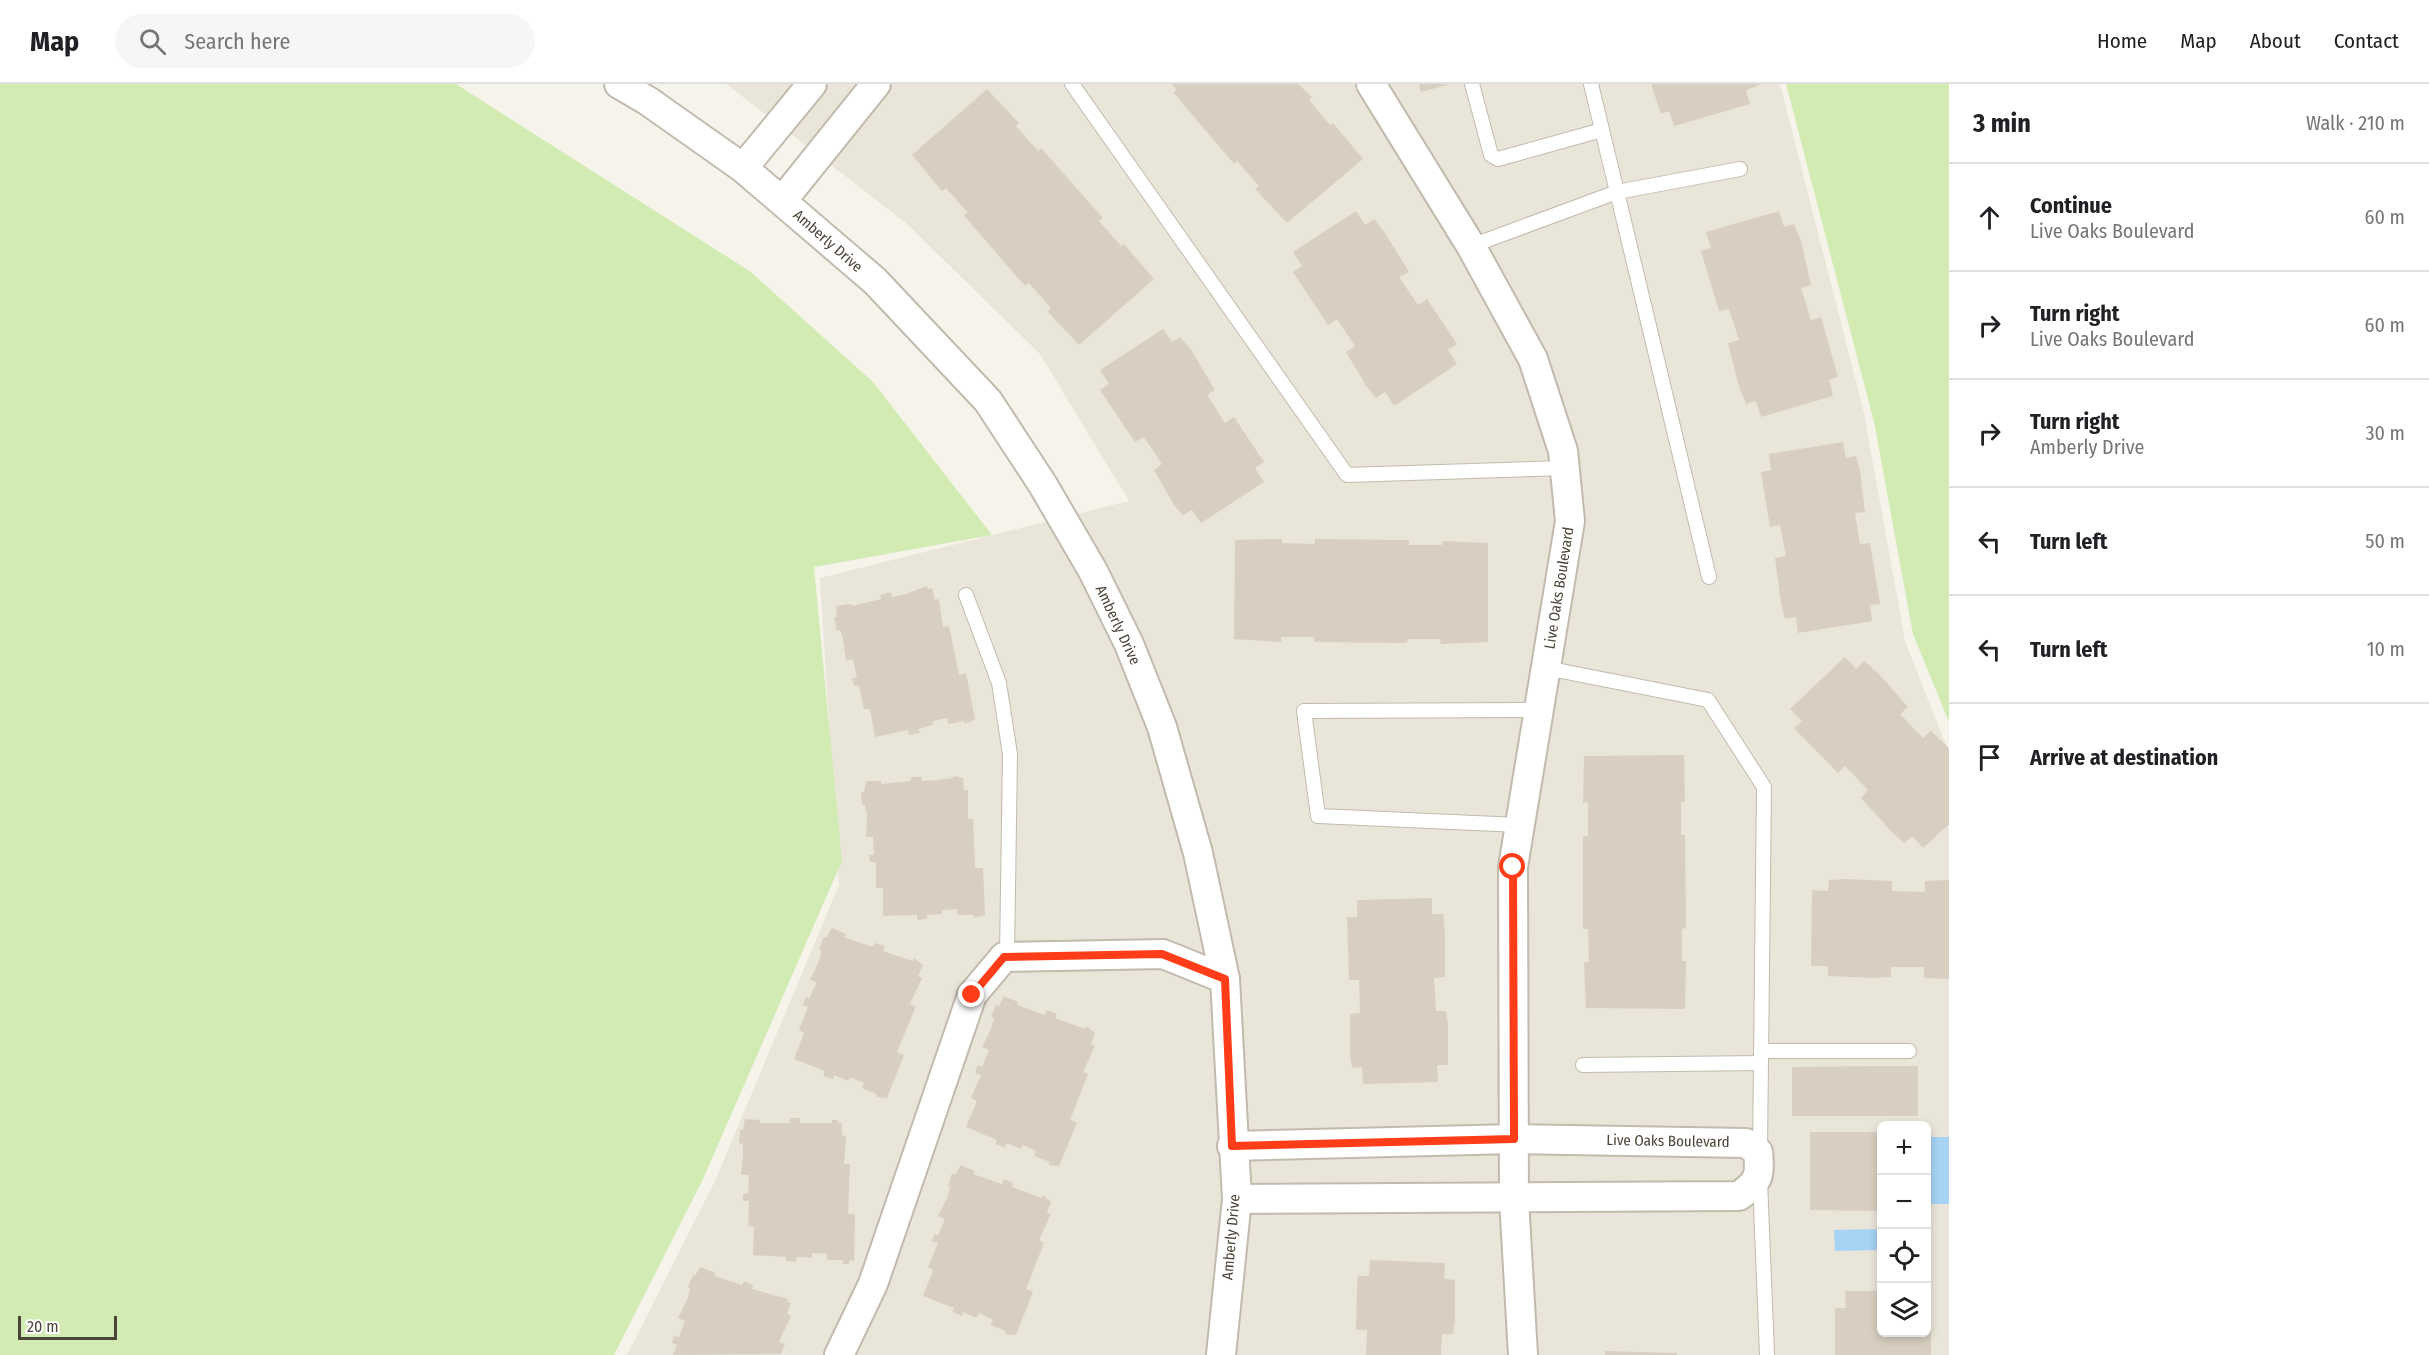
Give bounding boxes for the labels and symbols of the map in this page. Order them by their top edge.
street label: Amberly Drive [790,206,866,276]
street label: Live Oaks Boulevard [1540,526,1578,650]
street label: Amberly Drive [1092,582,1144,668]
route start [1499,853,1525,879]
route end [958,981,984,1007]
street label: Live Oaks Boulevard [1606,1131,1730,1151]
street label: Amberly Drive [1218,1193,1244,1281]
scale bar [18,1313,117,1340]

